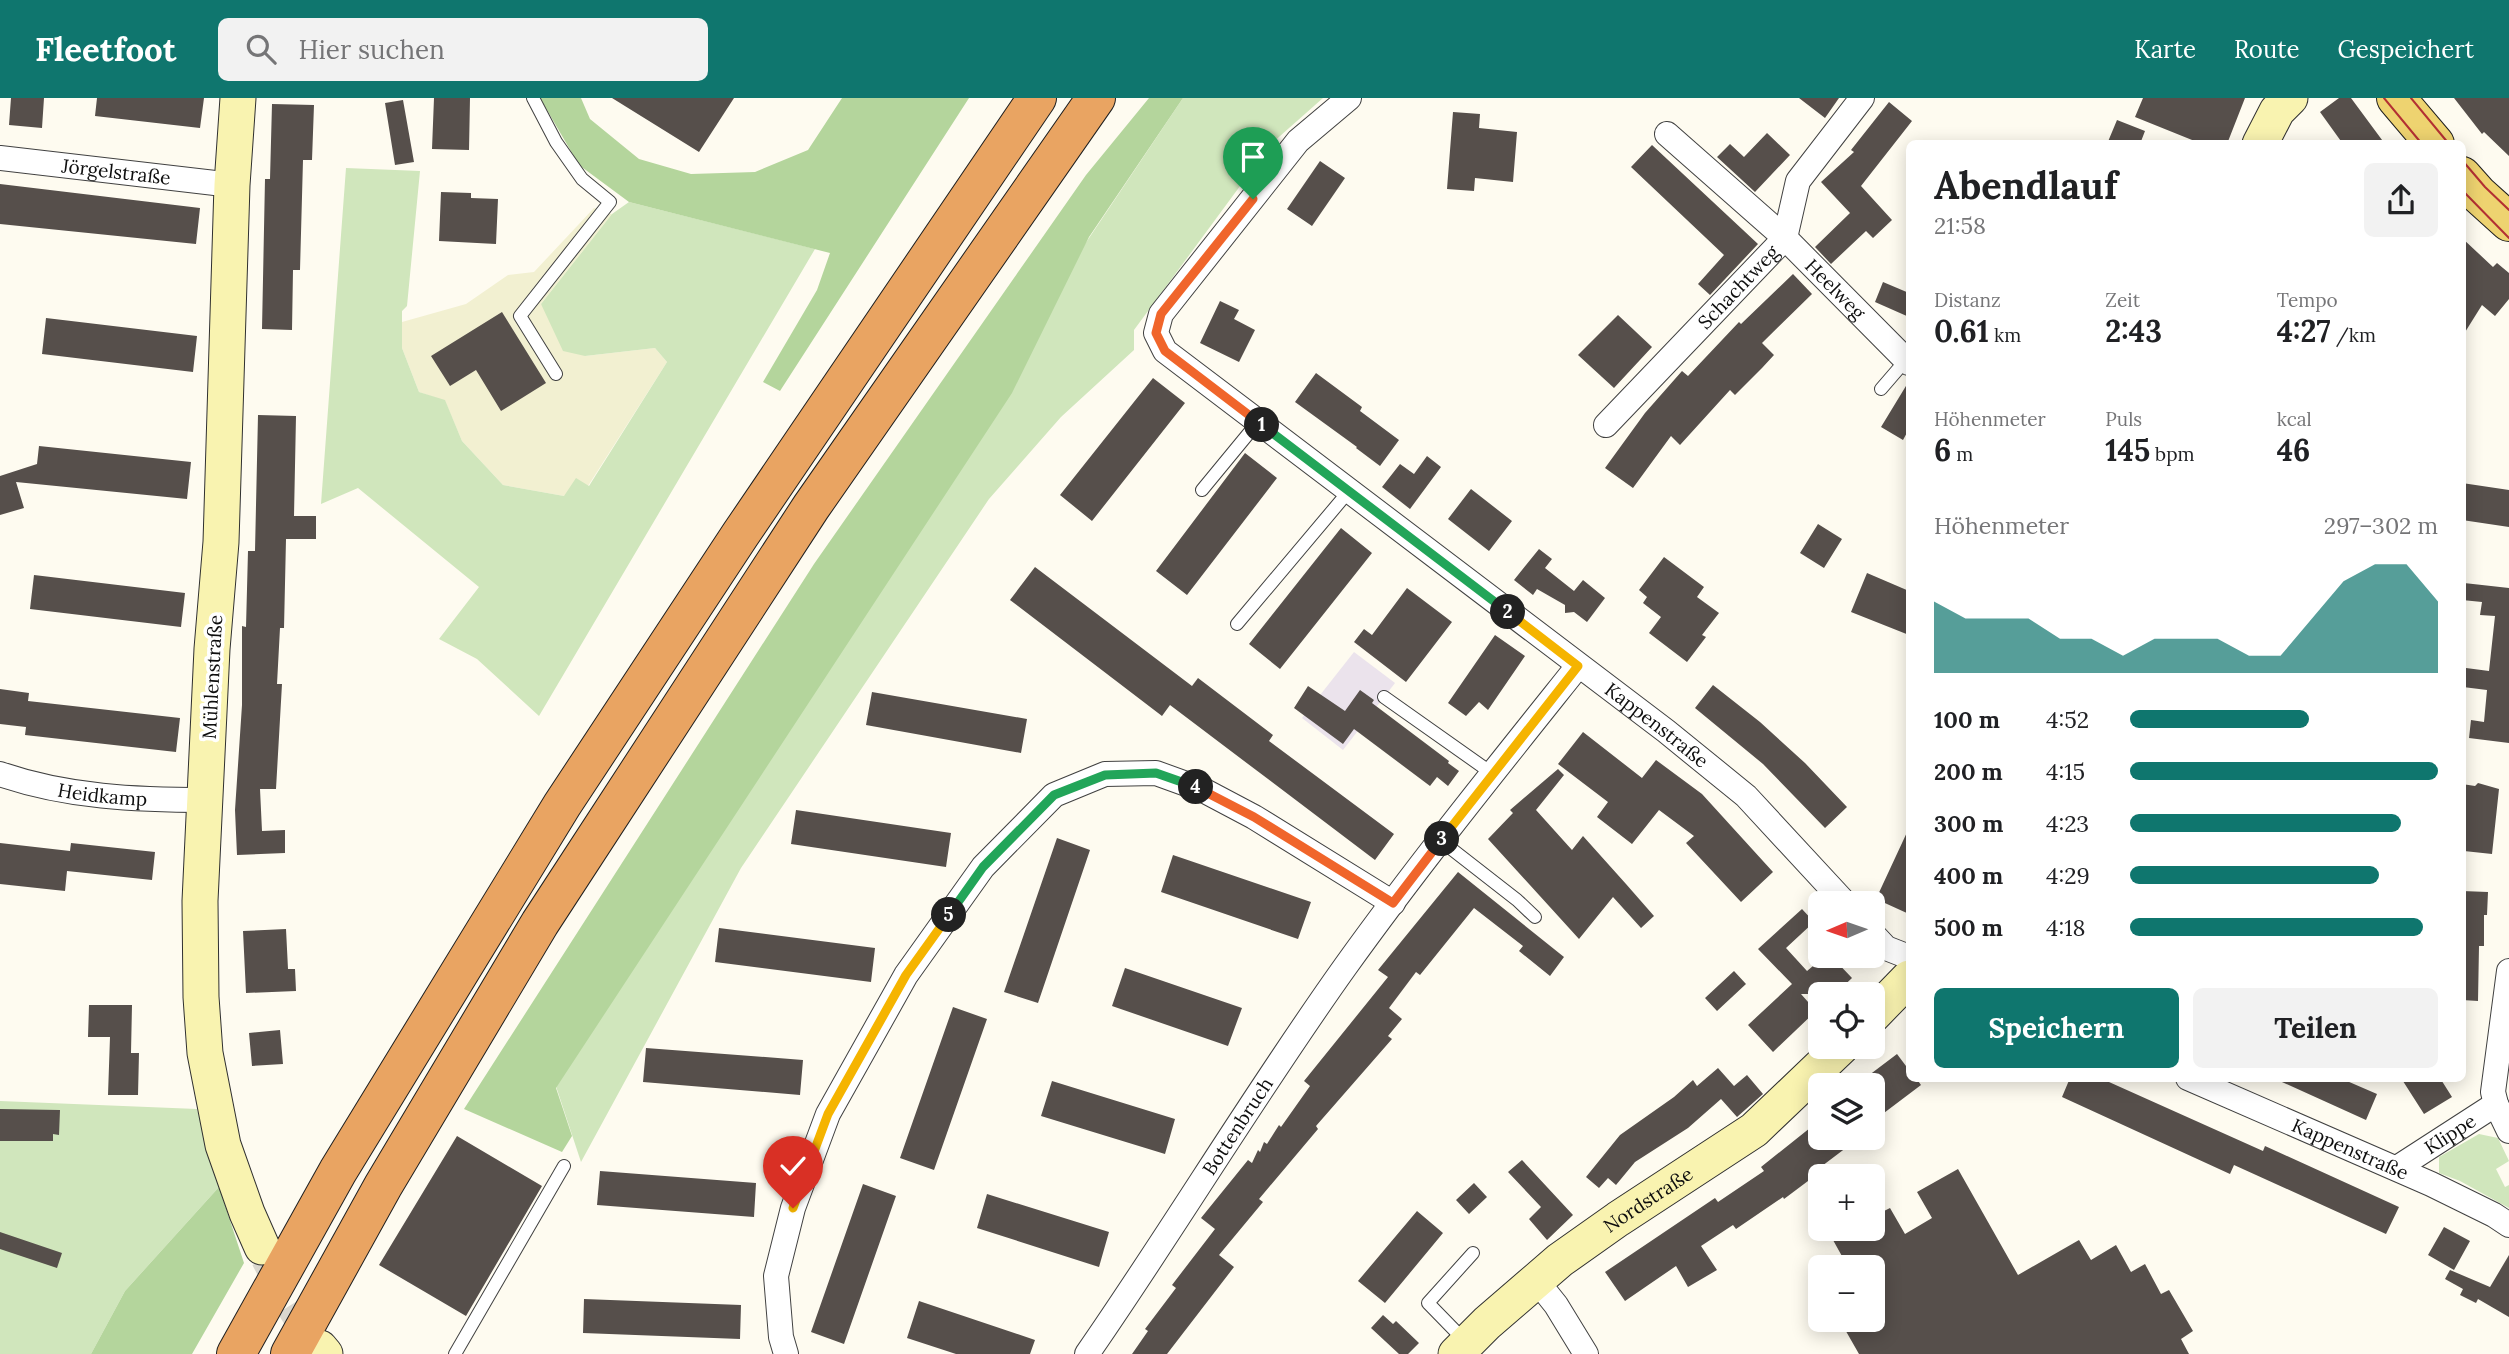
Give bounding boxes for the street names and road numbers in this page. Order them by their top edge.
street label: Jörgelstraße [59,153,172,190]
street label: Schachtweg [1692,240,1784,334]
street label: Heelweg [1800,254,1871,325]
street label: Mühlenstraße [197,614,227,740]
street label: Kappenstraße [1600,677,1713,773]
street label: Heidkamp [56,777,148,811]
street label: Bottenbruch [1197,1073,1278,1180]
street label: Klippe [2420,1108,2480,1159]
street label: Kappenstraße [2288,1113,2412,1185]
street label: Nordstraße [1598,1161,1697,1238]

